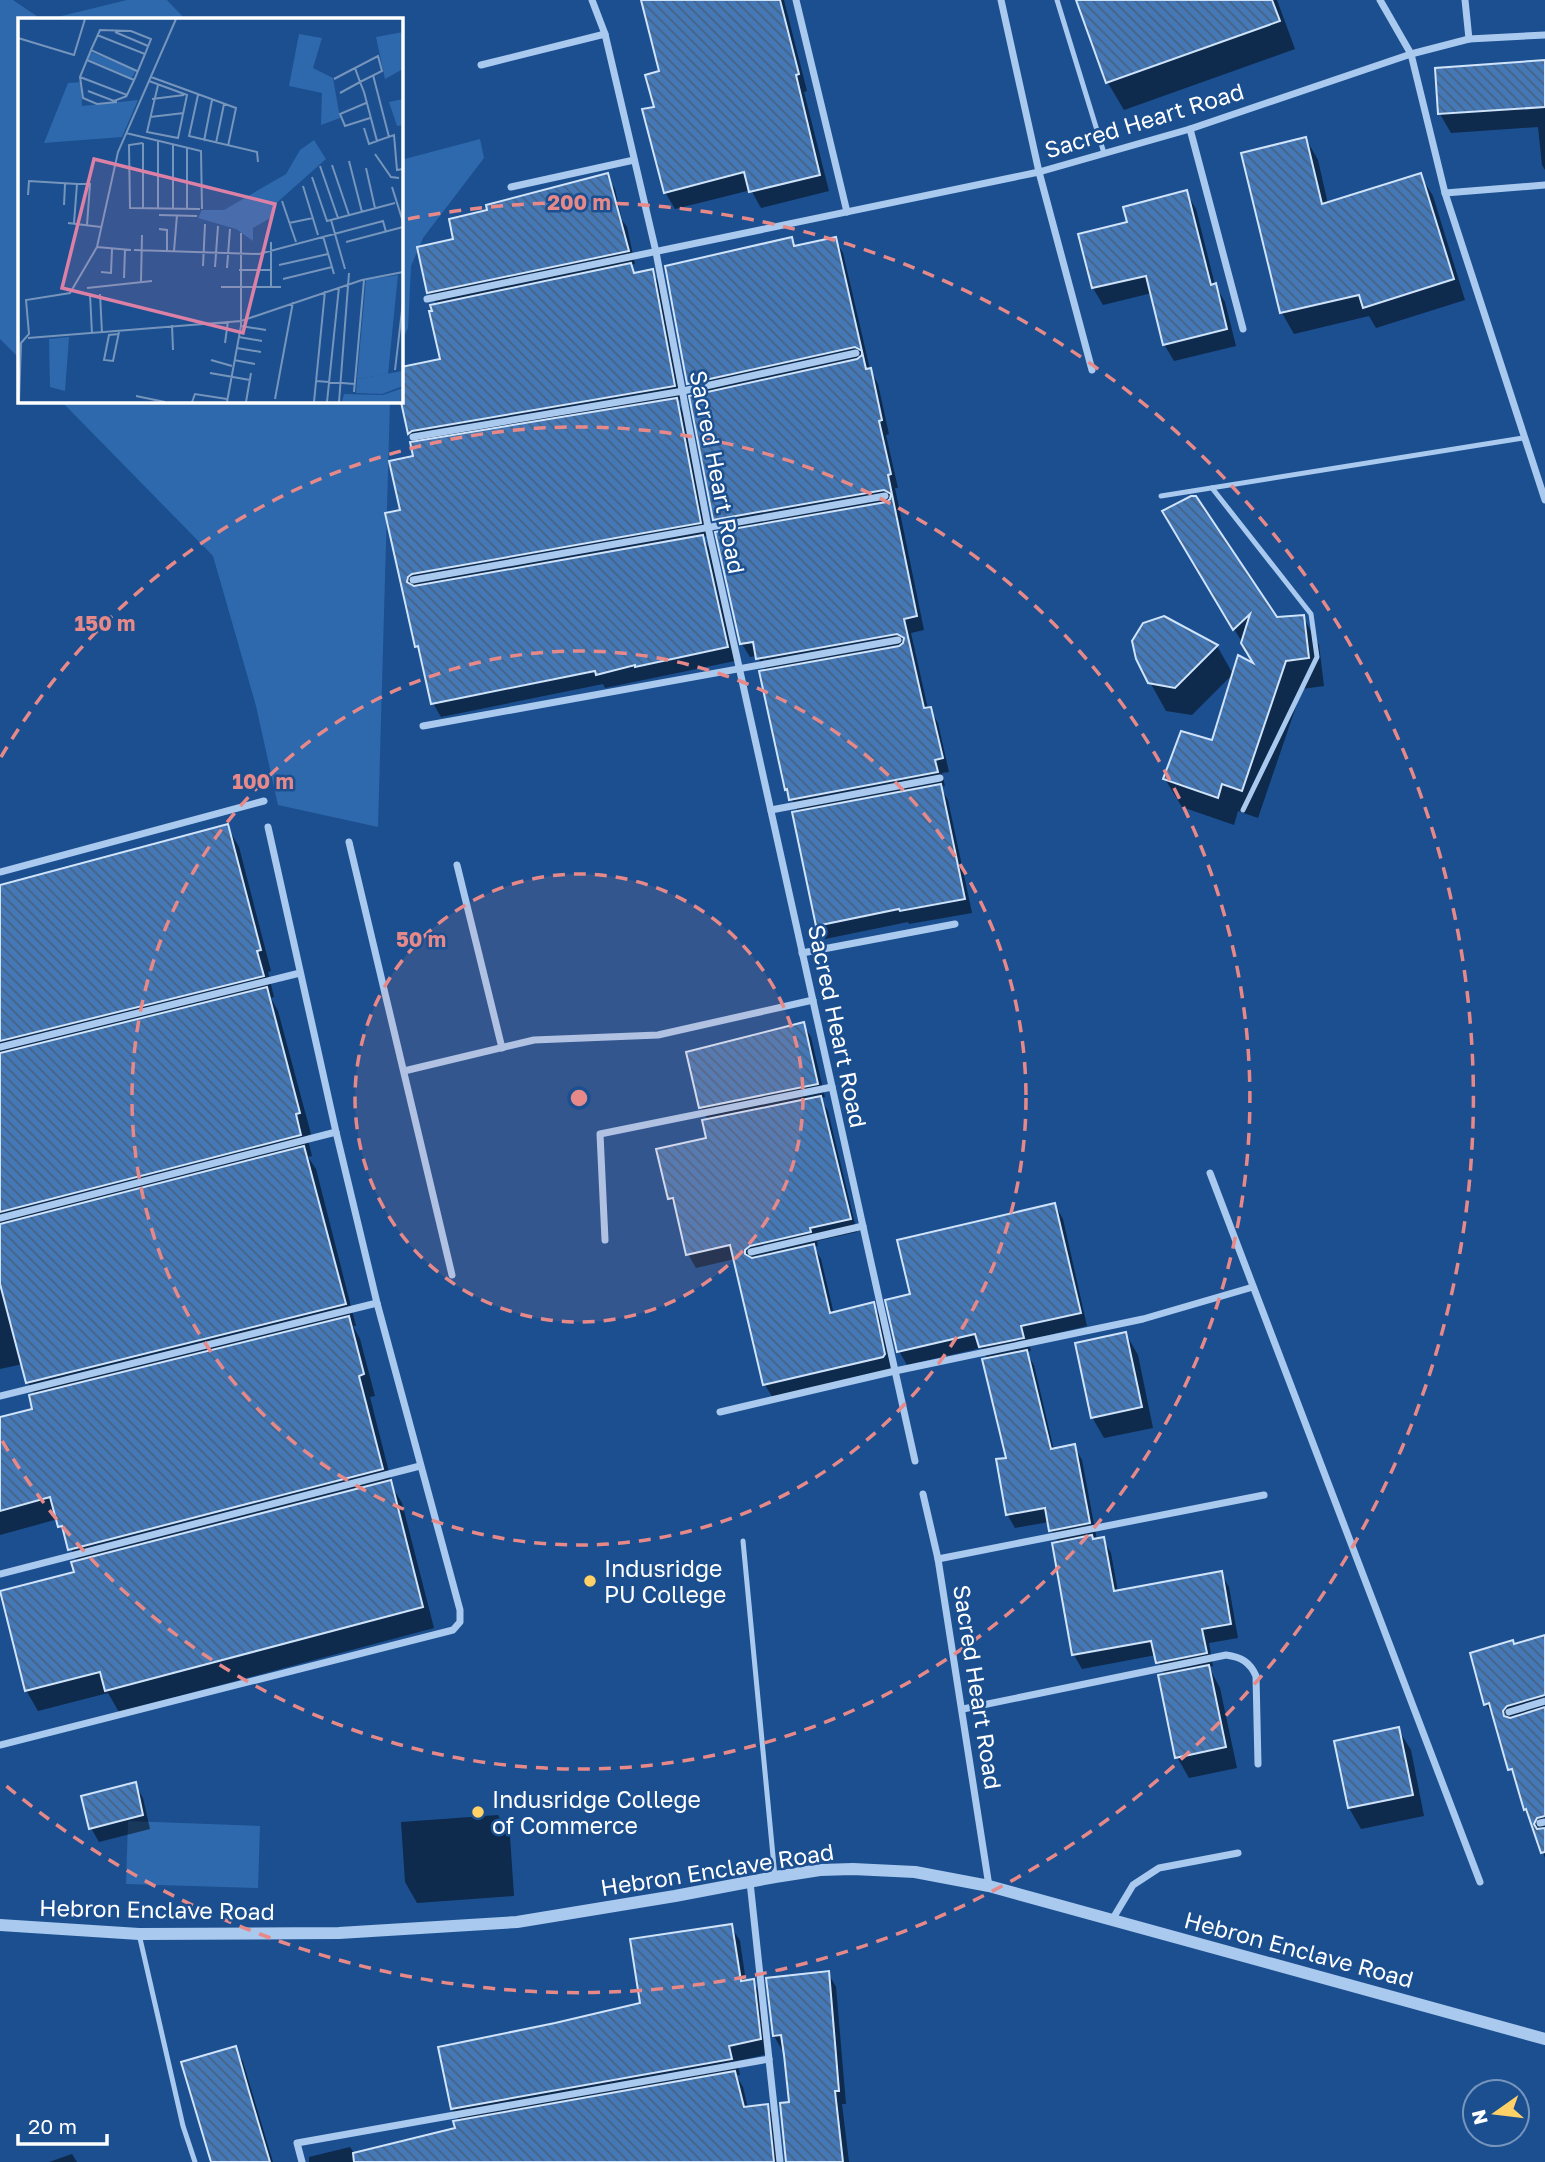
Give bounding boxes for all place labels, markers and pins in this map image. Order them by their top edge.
centre of rings [567,1086,591,1110]
place label: Indusridge PU College [604,1554,726,1608]
marker: Indusridge PU College [582,1573,598,1589]
place label: Indusridge College of Commerce [492,1785,701,1839]
marker: Indusridge College of Commerce [470,1804,486,1820]

